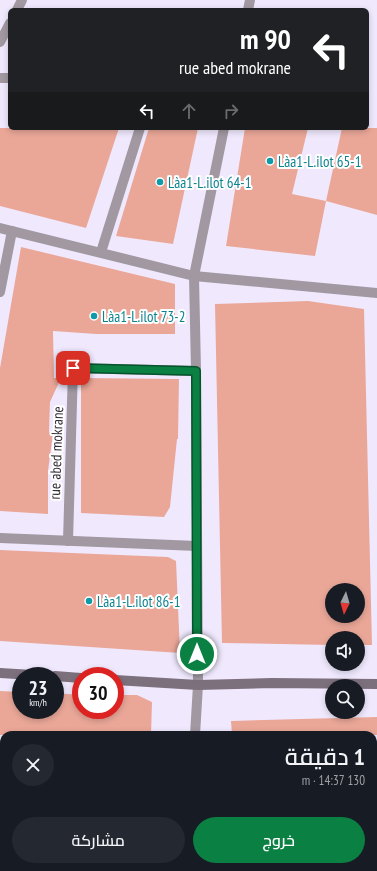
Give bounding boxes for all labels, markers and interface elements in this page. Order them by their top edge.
text: 90 m [240,20,291,57]
icon: left [305,24,357,76]
text: rue abed mokrane [179,56,291,79]
icon: left [136,100,158,122]
icon: ahead [178,100,200,122]
icon: right [220,100,242,122]
place label: Làa1-L.ilot 65-1 [278,152,361,171]
marker: Làa1-L.ilot 65-1 [265,156,275,166]
place label: Làa1-L.ilot 64-1 [168,173,251,192]
marker: Làa1-L.ilot 64-1 [155,177,165,187]
place label: Làa1-L.ilot 73-2 [102,307,185,326]
marker: Làa1-L.ilot 73-2 [89,311,99,321]
pin [56,351,90,385]
icon: arrive [62,357,84,379]
street label: rue abed mokrane [45,406,67,500]
north arrow [325,583,365,623]
map controls [325,583,365,719]
place label: Làa1-L.ilot 86-1 [97,592,180,611]
marker: Làa1-L.ilot 86-1 [84,596,94,606]
button: sound [325,631,365,671]
position arrow [176,633,218,675]
speed limit sign: 30 [72,667,124,719]
text: 23 [28,675,48,701]
button: search [325,679,365,719]
text: km/h [29,696,47,709]
text: 1 دقيقة [285,741,365,772]
button: close [12,744,54,786]
text: 130 m · 14:37 [302,772,365,789]
button: مشاركة [12,817,185,863]
button: خروج [193,817,365,863]

